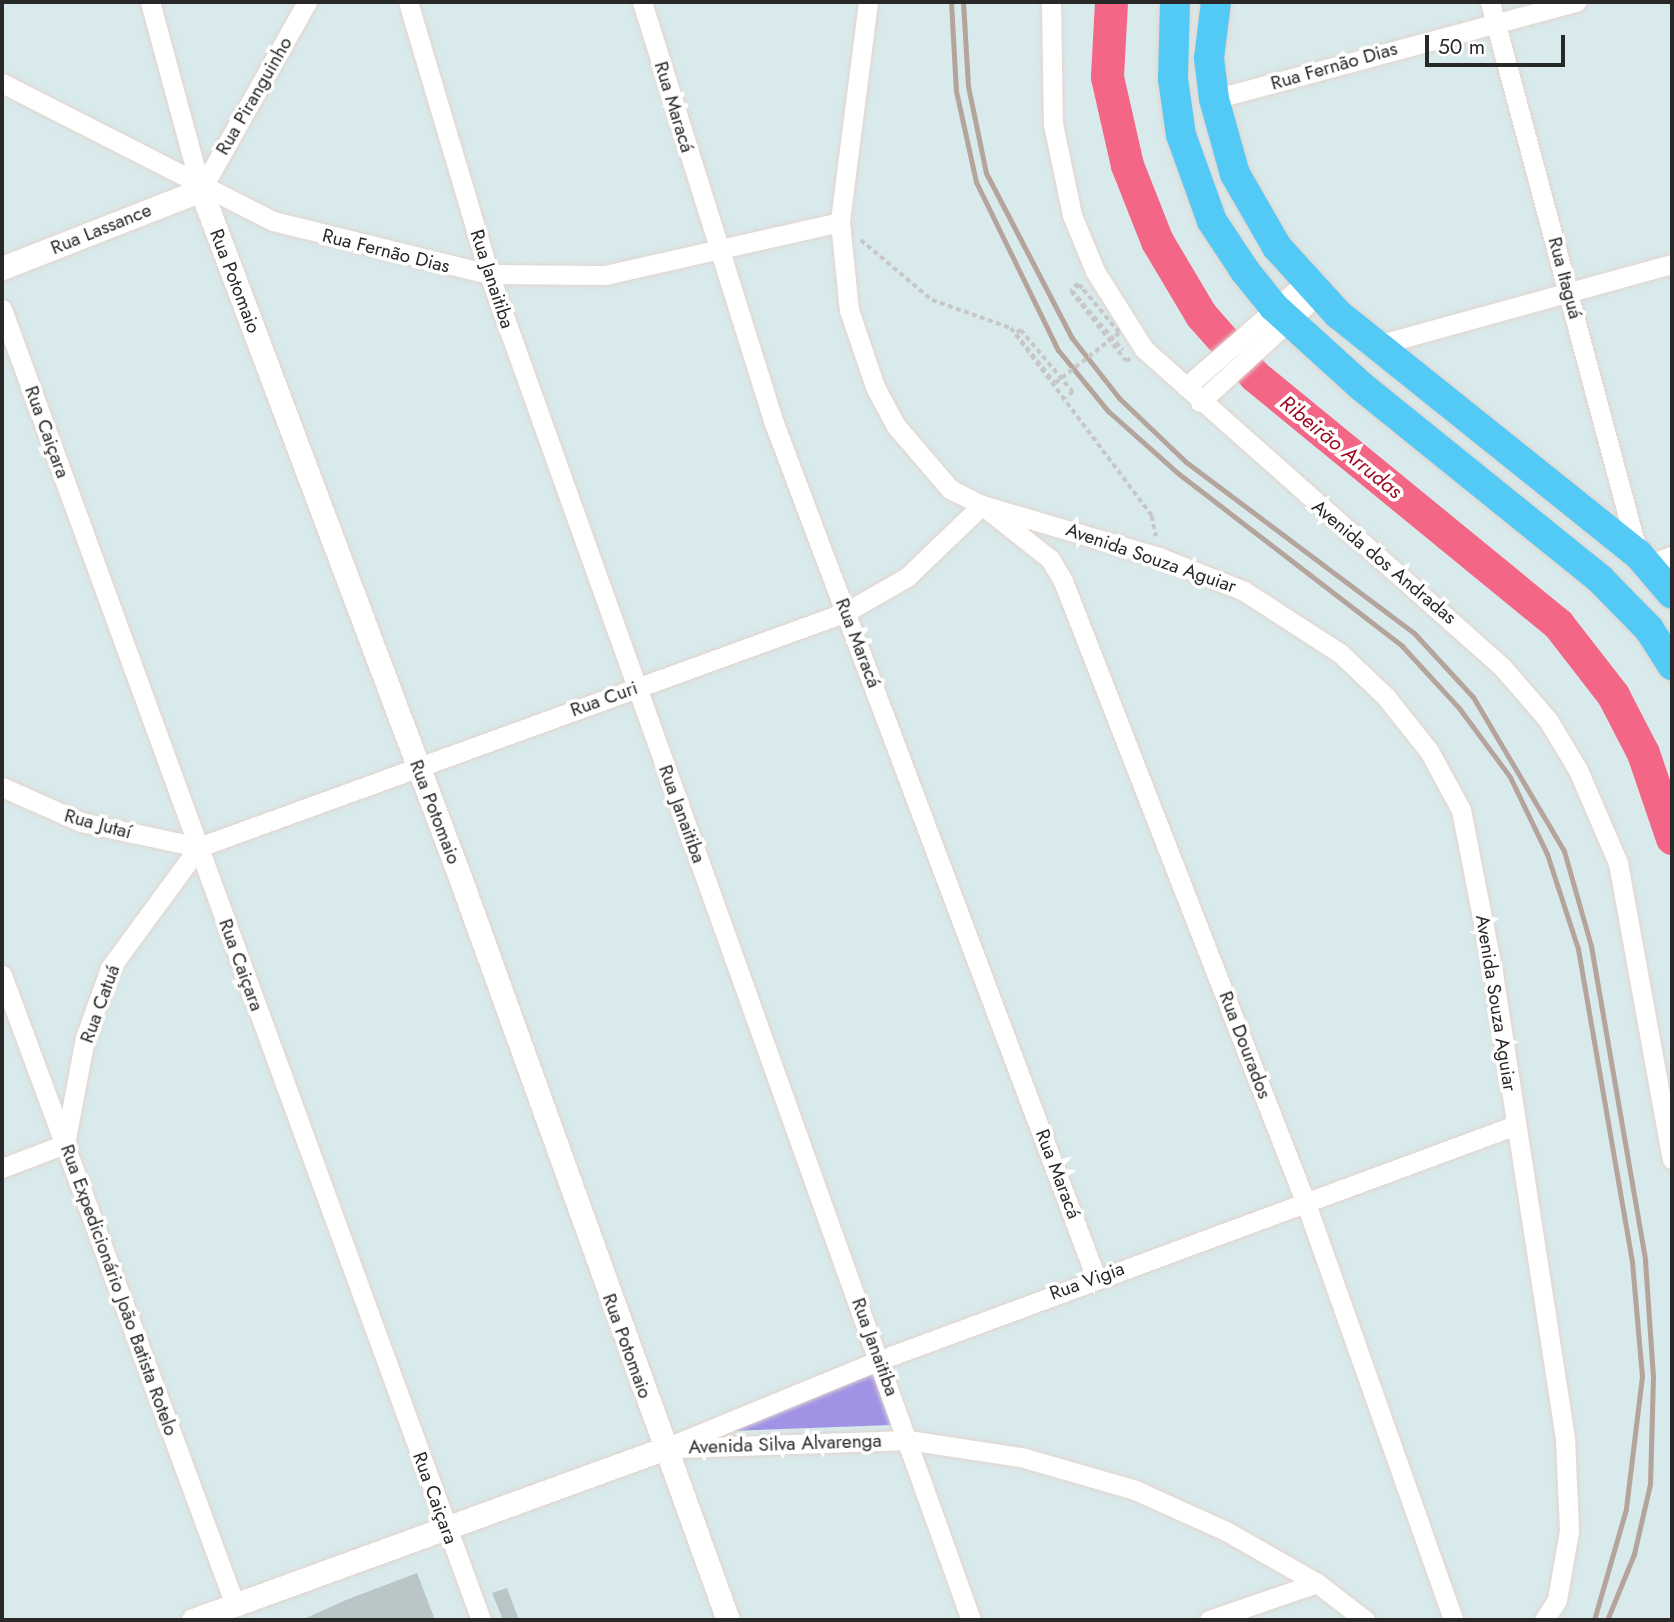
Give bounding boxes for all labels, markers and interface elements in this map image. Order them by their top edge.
scale bar [1429,21,1569,65]
text: 50 m [1438,32,1485,62]
street label: Rua Piranguinho [211,33,297,159]
street label: Rua Fernão Dias [1268,37,1400,95]
street label: Rua Maracá [649,59,699,155]
street label: Rua Lassance [47,198,155,260]
street label: Rua Fernão Dias [320,224,452,278]
street label: Rua Potomaio [205,226,265,336]
street label: Rua Janaitiba [465,227,519,331]
street label: Rua Itaguá [1543,235,1587,321]
street label: Rua Caiçara [20,383,74,481]
water label: Ribeirão Arrudas [1275,390,1407,504]
street label: Avenida dos Andradas [1307,495,1461,629]
street label: Avenida Souza Aguiar [1063,518,1239,598]
street label: Rua Maracá [831,595,885,691]
street label: Rua Curi [567,676,641,722]
street label: Rua Potomaio [405,757,465,867]
street label: Rua Janaitiba [654,762,710,866]
street label: Rua Jutaí [62,804,134,844]
street label: Avenida Souza Aguiar [1471,913,1521,1093]
street label: Rua Caiçara [214,916,268,1014]
street label: Rua Catuá [75,962,125,1046]
street label: Rua Dourados [1214,988,1276,1102]
street label: Rua Maracá [1031,1126,1085,1222]
street label: Rua Expedicionário João Batista Rotelo [56,1141,182,1439]
street label: Rua Vigia [1047,1257,1127,1305]
street label: Rua Potomaio [597,1290,657,1402]
street label: Rua Janaitiba [847,1295,903,1399]
street label: Avenida Silva Alvarenga [688,1429,882,1459]
street label: Rua Caiçara [408,1449,462,1547]

